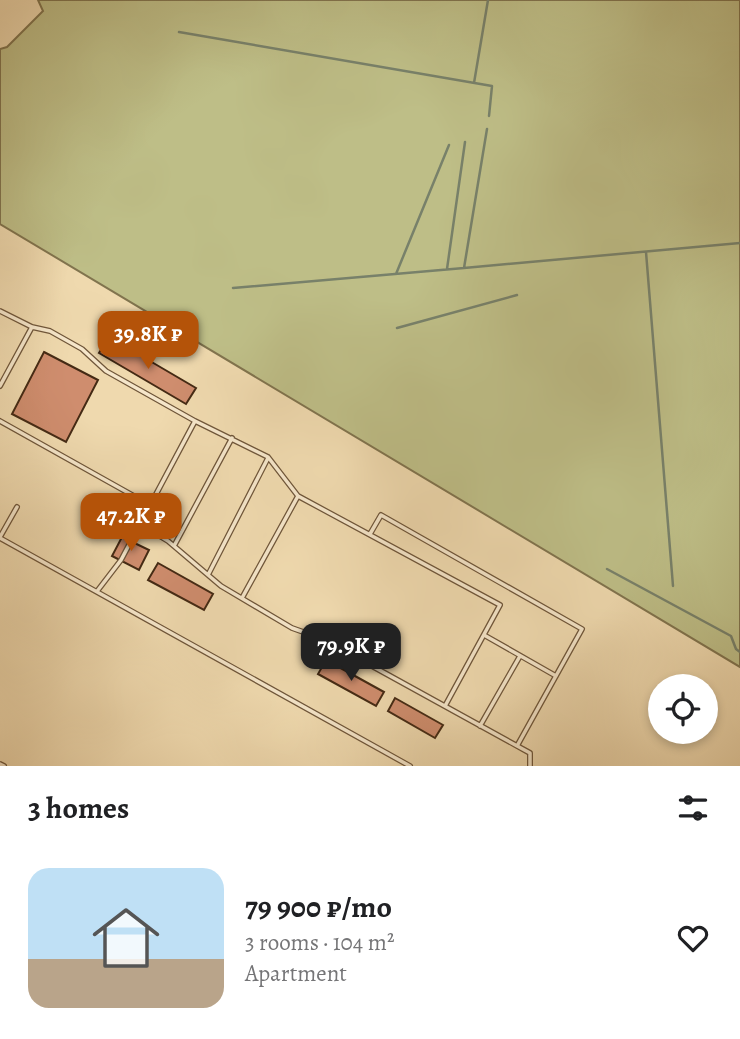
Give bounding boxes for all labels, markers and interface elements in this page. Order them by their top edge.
pin: 39.8K ₽ [83,312,213,371]
text: 39.8K ₽ [114,318,182,349]
pin: 47.2K ₽ [66,494,196,553]
text: 47.2K ₽ [97,500,165,531]
pin: 79.9K ₽ [286,624,416,683]
text: 79.9K ₽ [317,630,385,661]
map controls [648,674,718,744]
button: locate [648,674,718,744]
text: 3 homes [28,788,129,828]
icon: filters [674,789,712,827]
text: 79 900 ₽/mo [245,887,392,927]
icon: home [84,896,168,980]
icon: heart [674,919,712,957]
text: 3 rooms · 104 m² [245,927,394,958]
text: Apartment [245,958,347,989]

